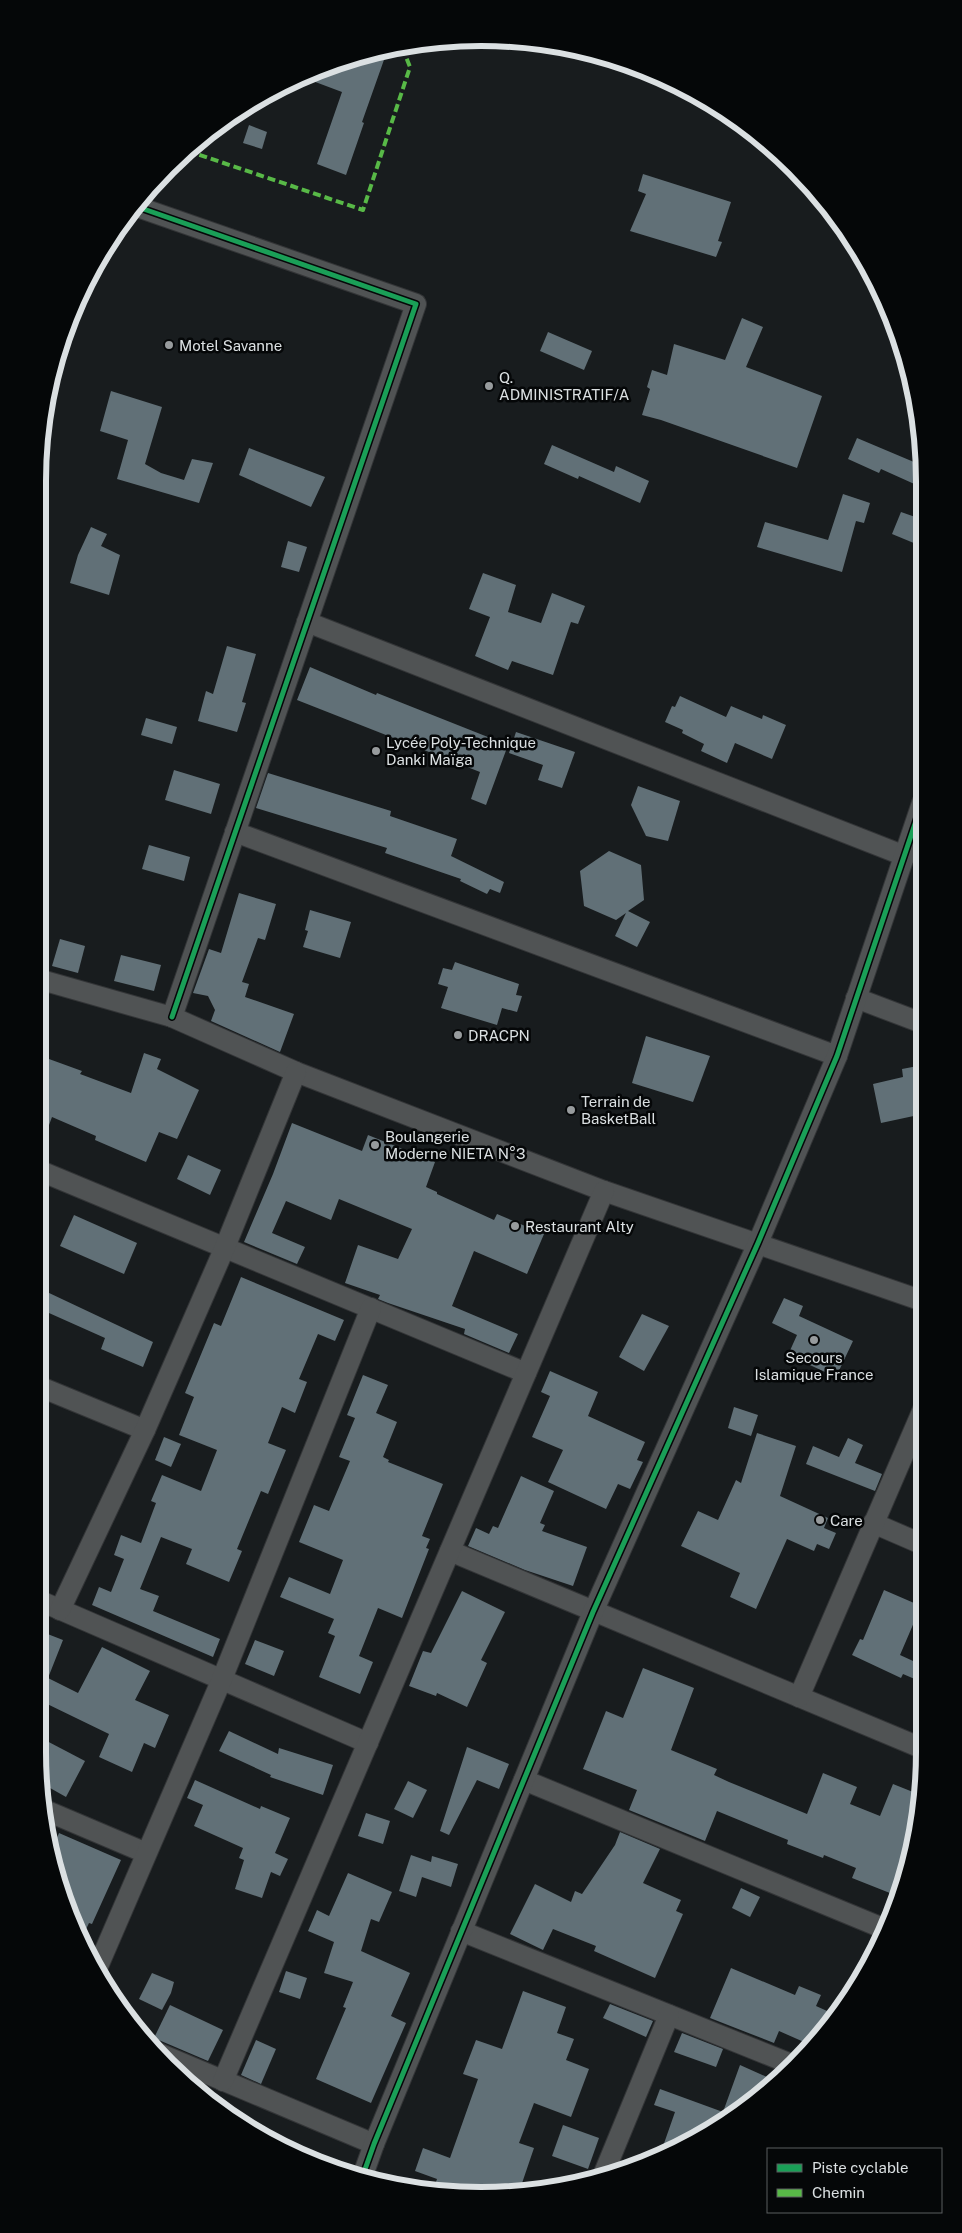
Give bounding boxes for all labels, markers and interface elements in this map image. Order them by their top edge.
place label: Motel Savanne [179,337,282,354]
marker: Motel Savanne [163,339,175,351]
place label: Q. ADMINISTRATIF/A [499,369,630,403]
marker: Q. ADMINISTRATIF/A [483,380,495,392]
place label: Lycée Poly-Technique Danki Maïga [386,734,536,768]
marker: Lycée Poly-Technique Danki Maïga [370,745,382,757]
place label: DRACPN [468,1027,530,1044]
marker: DRACPN [452,1029,464,1041]
place label: Terrain de BasketBall [581,1093,656,1127]
marker: Terrain de BasketBall [565,1104,577,1116]
place label: Boulangerie Moderne NIETA N°3 [385,1128,525,1162]
marker: Boulangerie Moderne NIETA N°3 [369,1139,381,1151]
place label: Restaurant Alty [525,1218,634,1235]
marker: Restaurant Alty [509,1220,521,1232]
marker: Secours Islamique France [808,1334,820,1346]
place label: Secours Islamique France [754,1349,874,1383]
place label: Care [830,1512,863,1529]
marker: Care [814,1514,826,1526]
legend [767,2148,942,2213]
text: Piste cyclable [812,2159,909,2176]
text: Chemin [812,2184,865,2201]

